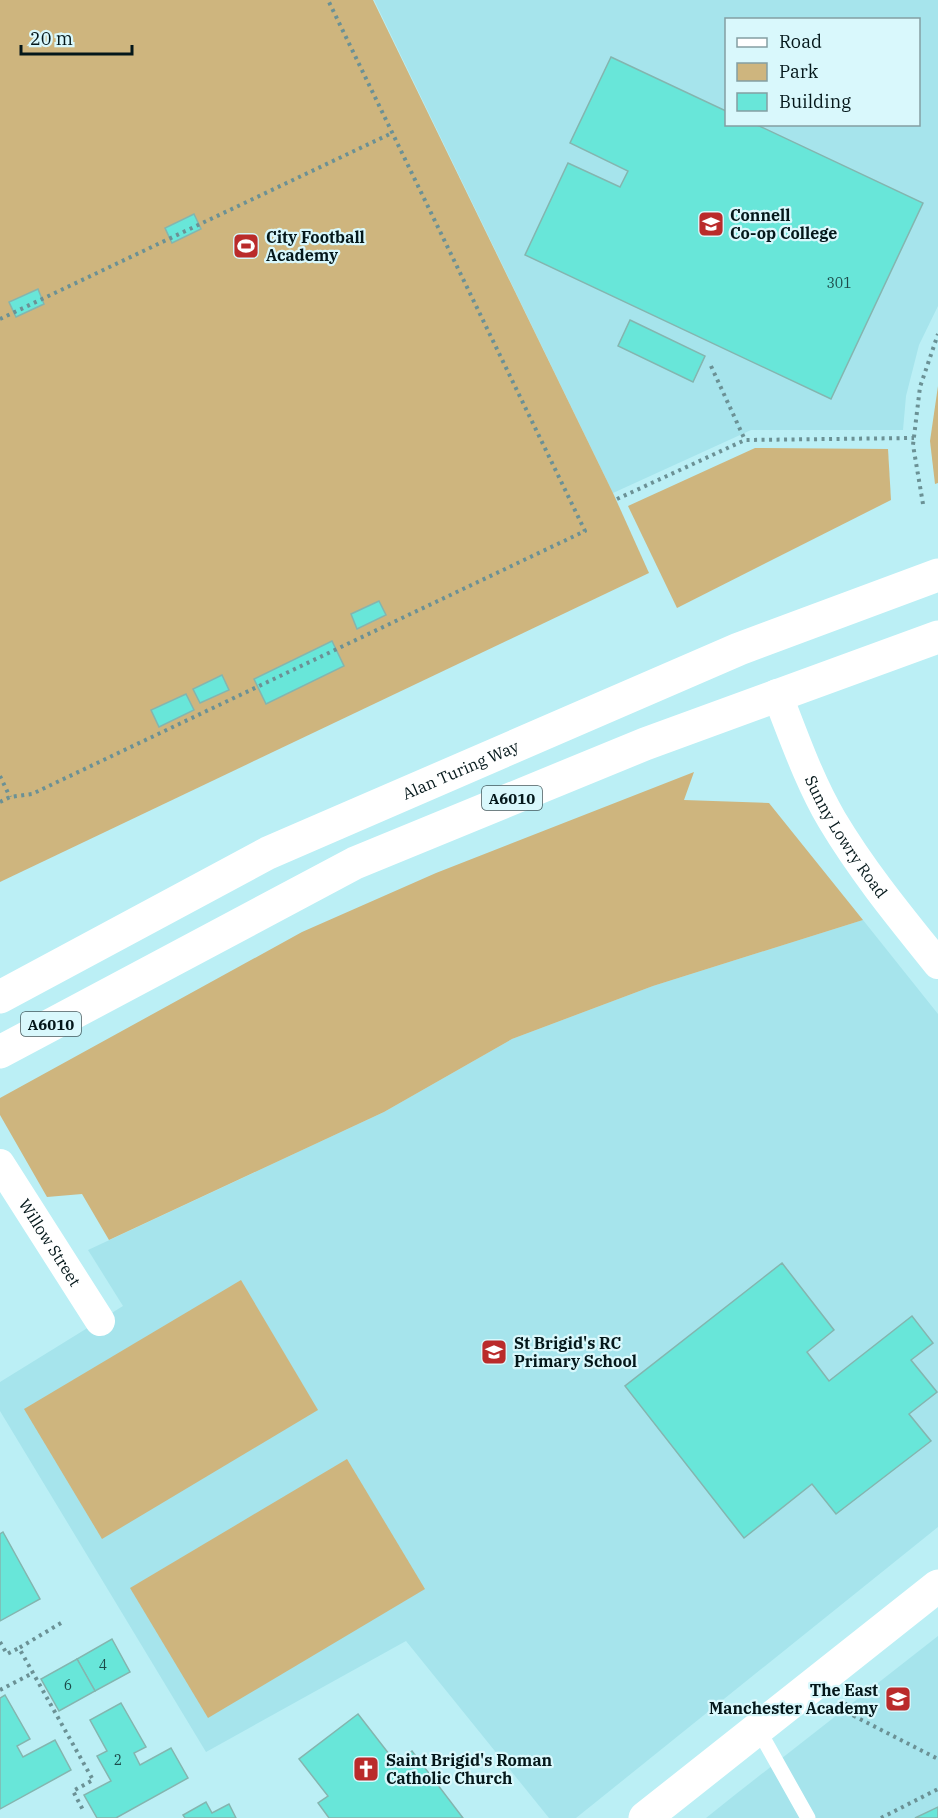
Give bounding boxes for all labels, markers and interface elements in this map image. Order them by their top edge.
scale bar [21,18,132,56]
legend [725,18,920,126]
text: 20 m [30,27,73,50]
text: Road [779,30,822,53]
text: Park [779,60,819,83]
text: Building [779,90,851,113]
place label: Connell Co-op College [730,205,837,243]
school or university icon: Connell Co-op College [696,209,726,239]
place label: City Football Academy [266,227,365,265]
sports icon: City Football Academy [231,231,261,261]
house number: 301 [826,274,852,292]
street label: Alan Turing Way [399,735,522,804]
street label: Sunny Lowry Road [801,772,892,902]
road number: A6010 [482,786,542,810]
road number: A6010 [21,1012,81,1036]
street label: Willow Street [15,1195,85,1290]
place label: St Brigid's RC Primary School [514,1333,637,1371]
school or university icon: St Brigid's RC Primary School [479,1337,509,1367]
house number: 4 [99,1656,107,1674]
house number: 6 [64,1676,72,1694]
place label: The East Manchester Academy [709,1680,879,1718]
school or university icon: The East Manchester Academy [883,1684,913,1714]
place label: Saint Brigid's Roman Catholic Church [386,1750,553,1788]
house number: 2 [114,1751,122,1769]
church icon: Saint Brigid's Roman Catholic Church [351,1754,381,1784]

